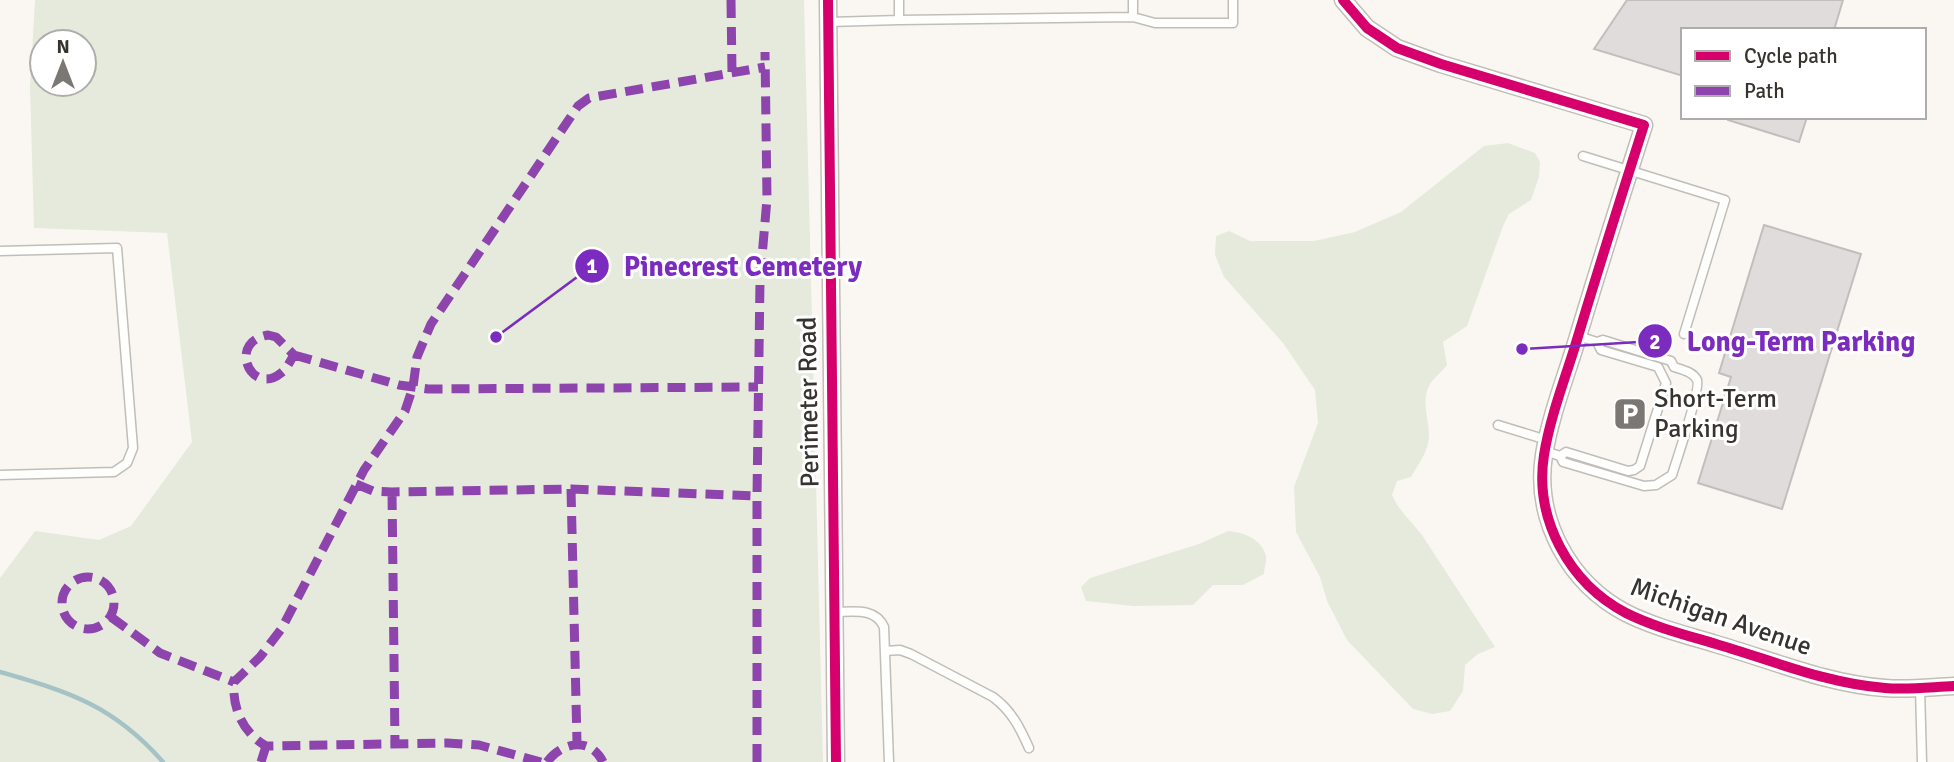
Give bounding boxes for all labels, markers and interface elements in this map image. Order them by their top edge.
north arrow [28,28,98,98]
legend [1681,28,1926,119]
text: N [56,35,70,59]
text: Cycle path [1744,43,1838,69]
text: Path [1744,78,1785,104]
callout: Pinecrest Cemetery [574,241,876,290]
text: Pinecrest Cemetery [624,250,862,284]
text: 1 [586,253,598,279]
street label: Perimeter Road [792,316,826,488]
callout: Long-Term Parking [1637,317,1929,366]
text: Long-Term Parking [1687,325,1915,359]
text: 2 [1649,329,1661,355]
place label: Short-Term Parking [1654,383,1777,445]
parking icon: Short-Term Parking [1611,395,1649,433]
street label: Michigan Avenue [1626,571,1816,663]

